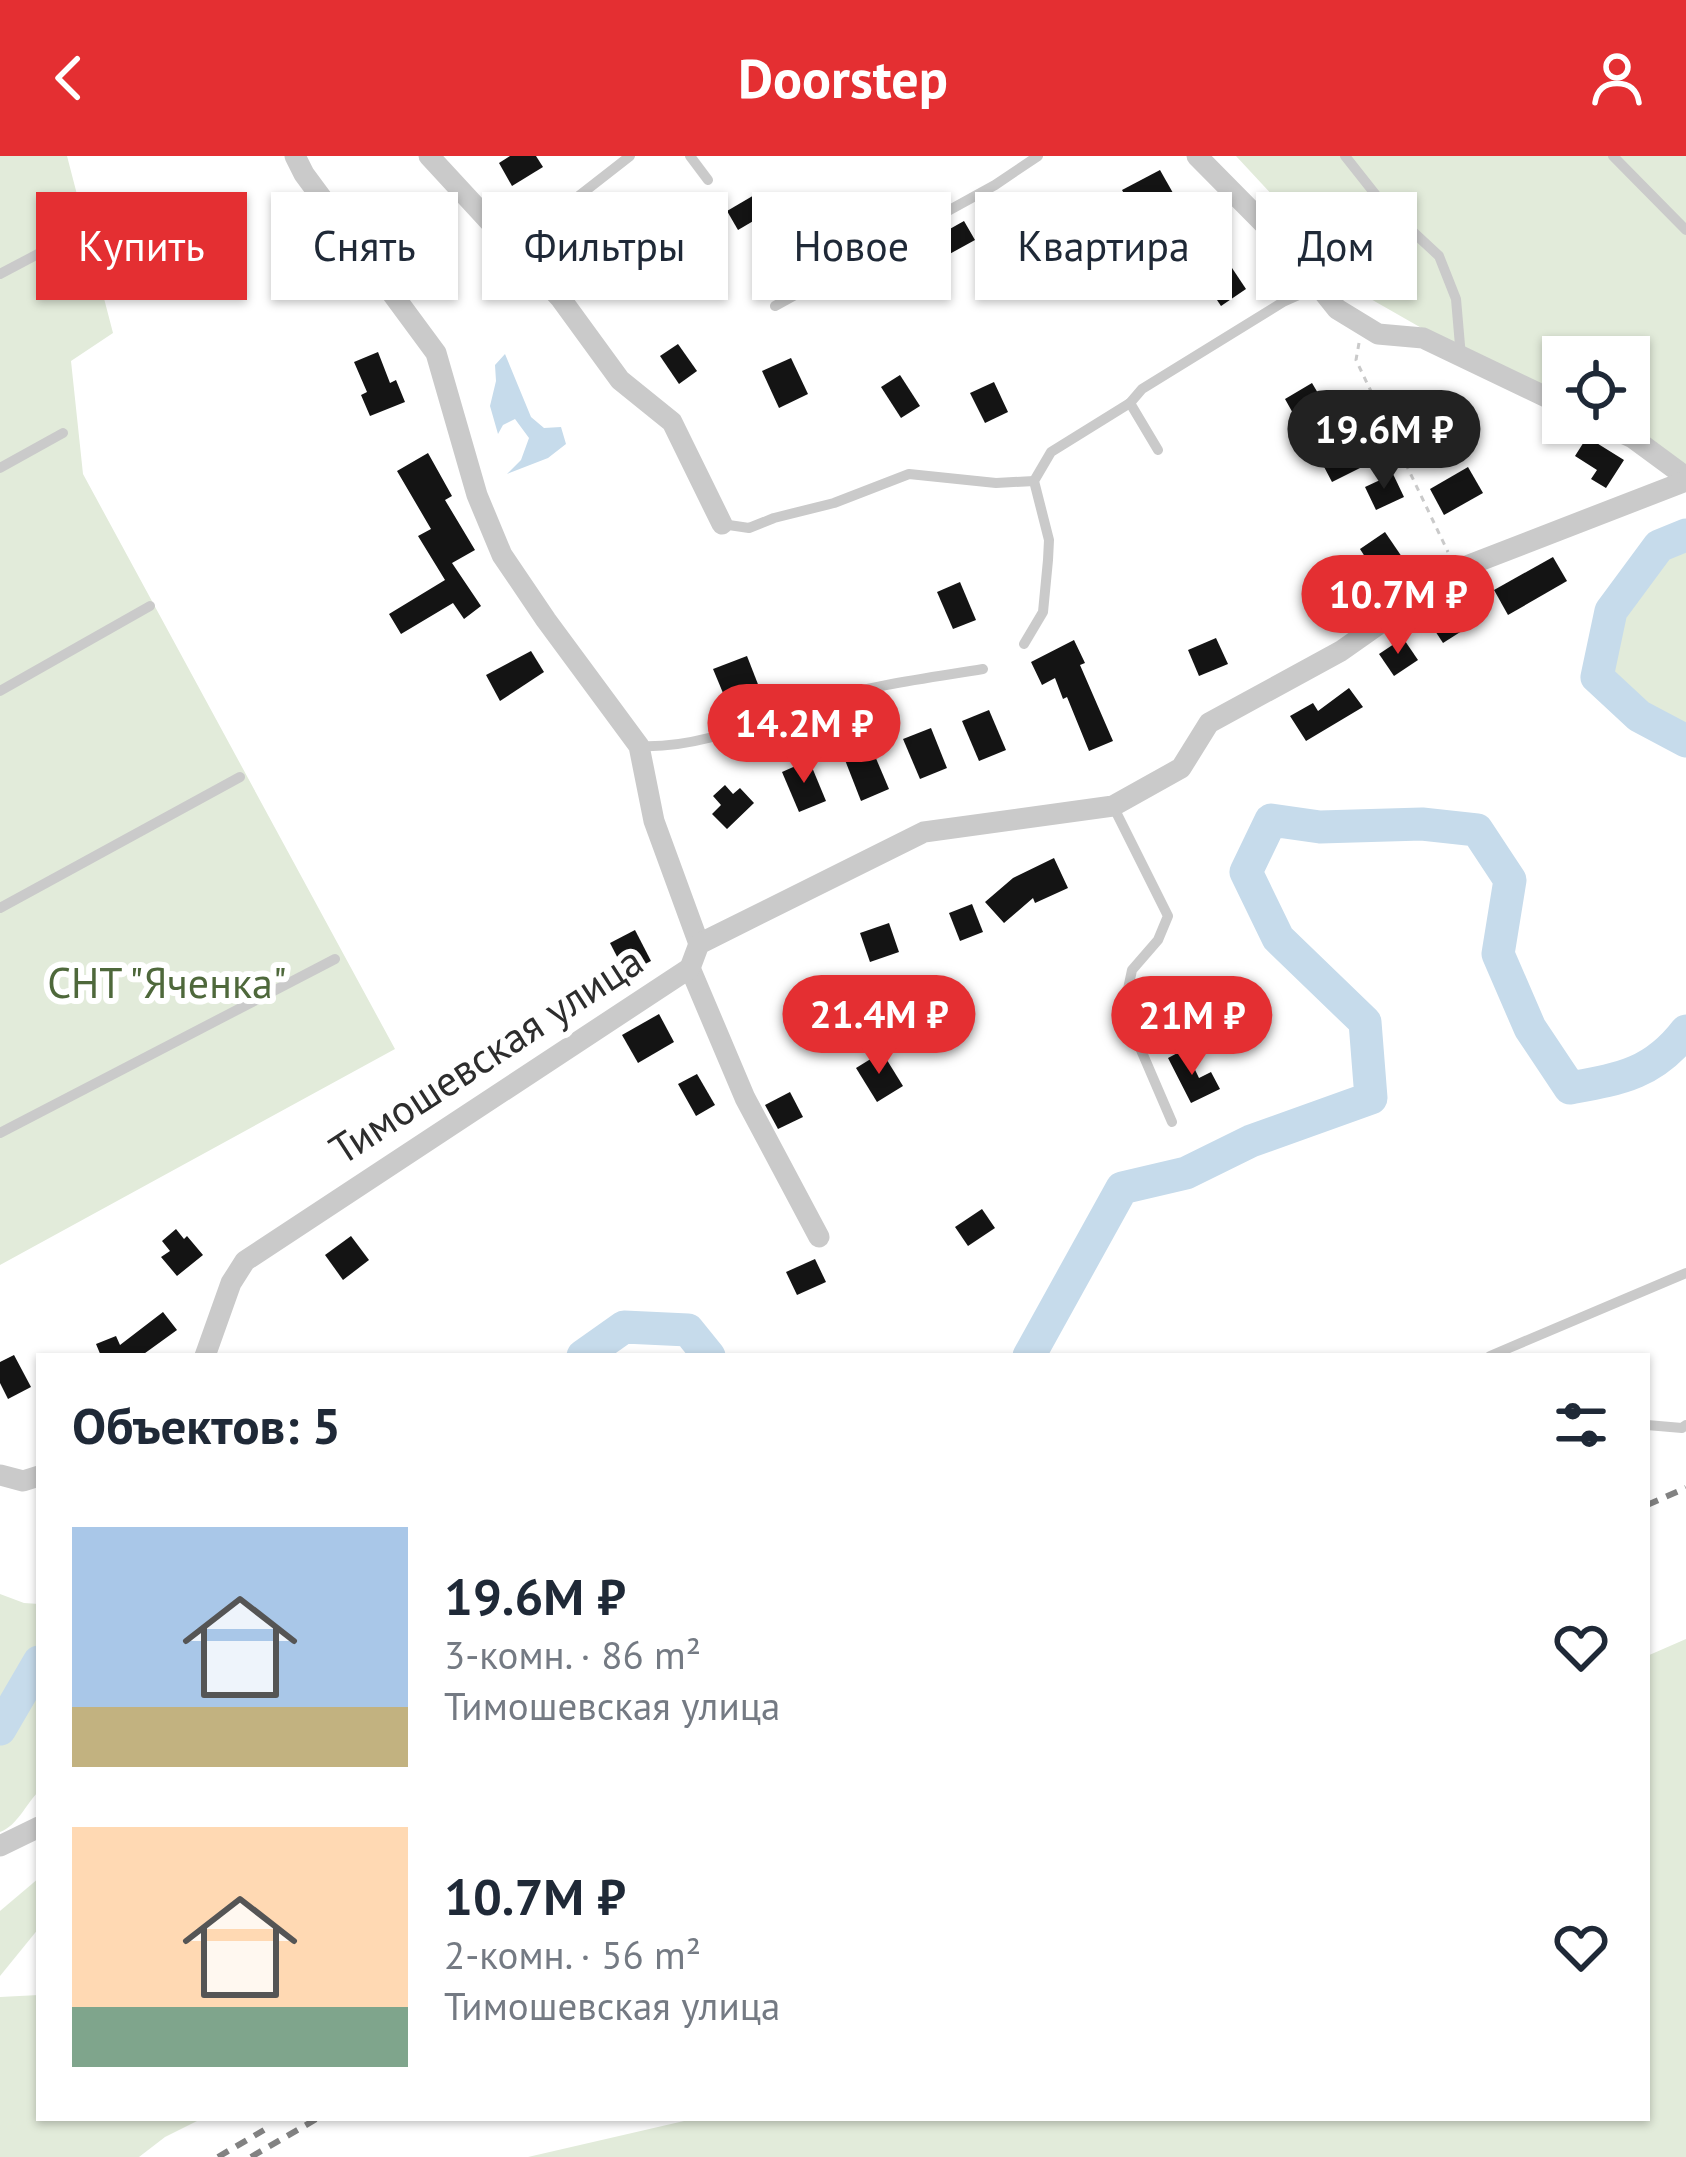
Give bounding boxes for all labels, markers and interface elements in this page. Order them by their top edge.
text: Doorstep [738,43,948,113]
icon: back [36,45,102,111]
icon: person [1584,45,1650,111]
chip: Купить [36,192,247,300]
chip: Снять [271,192,458,300]
chip: Фильтры [482,192,728,300]
chip: Новое [752,192,951,300]
chip: Квартира [975,192,1232,300]
chip: Дом [1256,192,1417,300]
map controls [1542,336,1650,444]
button: locate [1542,336,1650,444]
pin: 19.6M ₽ [1273,390,1495,492]
text: 19.6M ₽ [1314,403,1454,454]
pin: 10.7M ₽ [1287,555,1509,657]
text: 10.7M ₽ [1328,568,1468,619]
pin: 14.2M ₽ [693,684,915,786]
text: 14.2M ₽ [734,697,874,748]
street label: Тимошевская улица [319,933,653,1176]
park label: СНТ "Яченка" [47,955,287,1010]
pin: 21.4M ₽ [768,975,990,1077]
pin: 21M ₽ [1108,976,1276,1078]
text: 21.4M ₽ [809,988,949,1039]
text: 21M ₽ [1138,989,1246,1040]
text: Объектов: 5 [72,1392,341,1458]
icon: filters [1548,1392,1614,1458]
text: 19.6M ₽ [444,1563,626,1629]
icon: home [168,1575,312,1719]
icon: heart [1548,1614,1614,1680]
text: 3-комн. · 86 m² [444,1629,701,1680]
text: Тимошевская улица [444,1680,780,1731]
text: 10.7M ₽ [444,1863,626,1929]
icon: home [168,1875,312,2019]
icon: heart [1548,1914,1614,1980]
text: 2-комн. · 56 m² [444,1929,701,1980]
text: Тимошевская улица [444,1980,780,2031]

